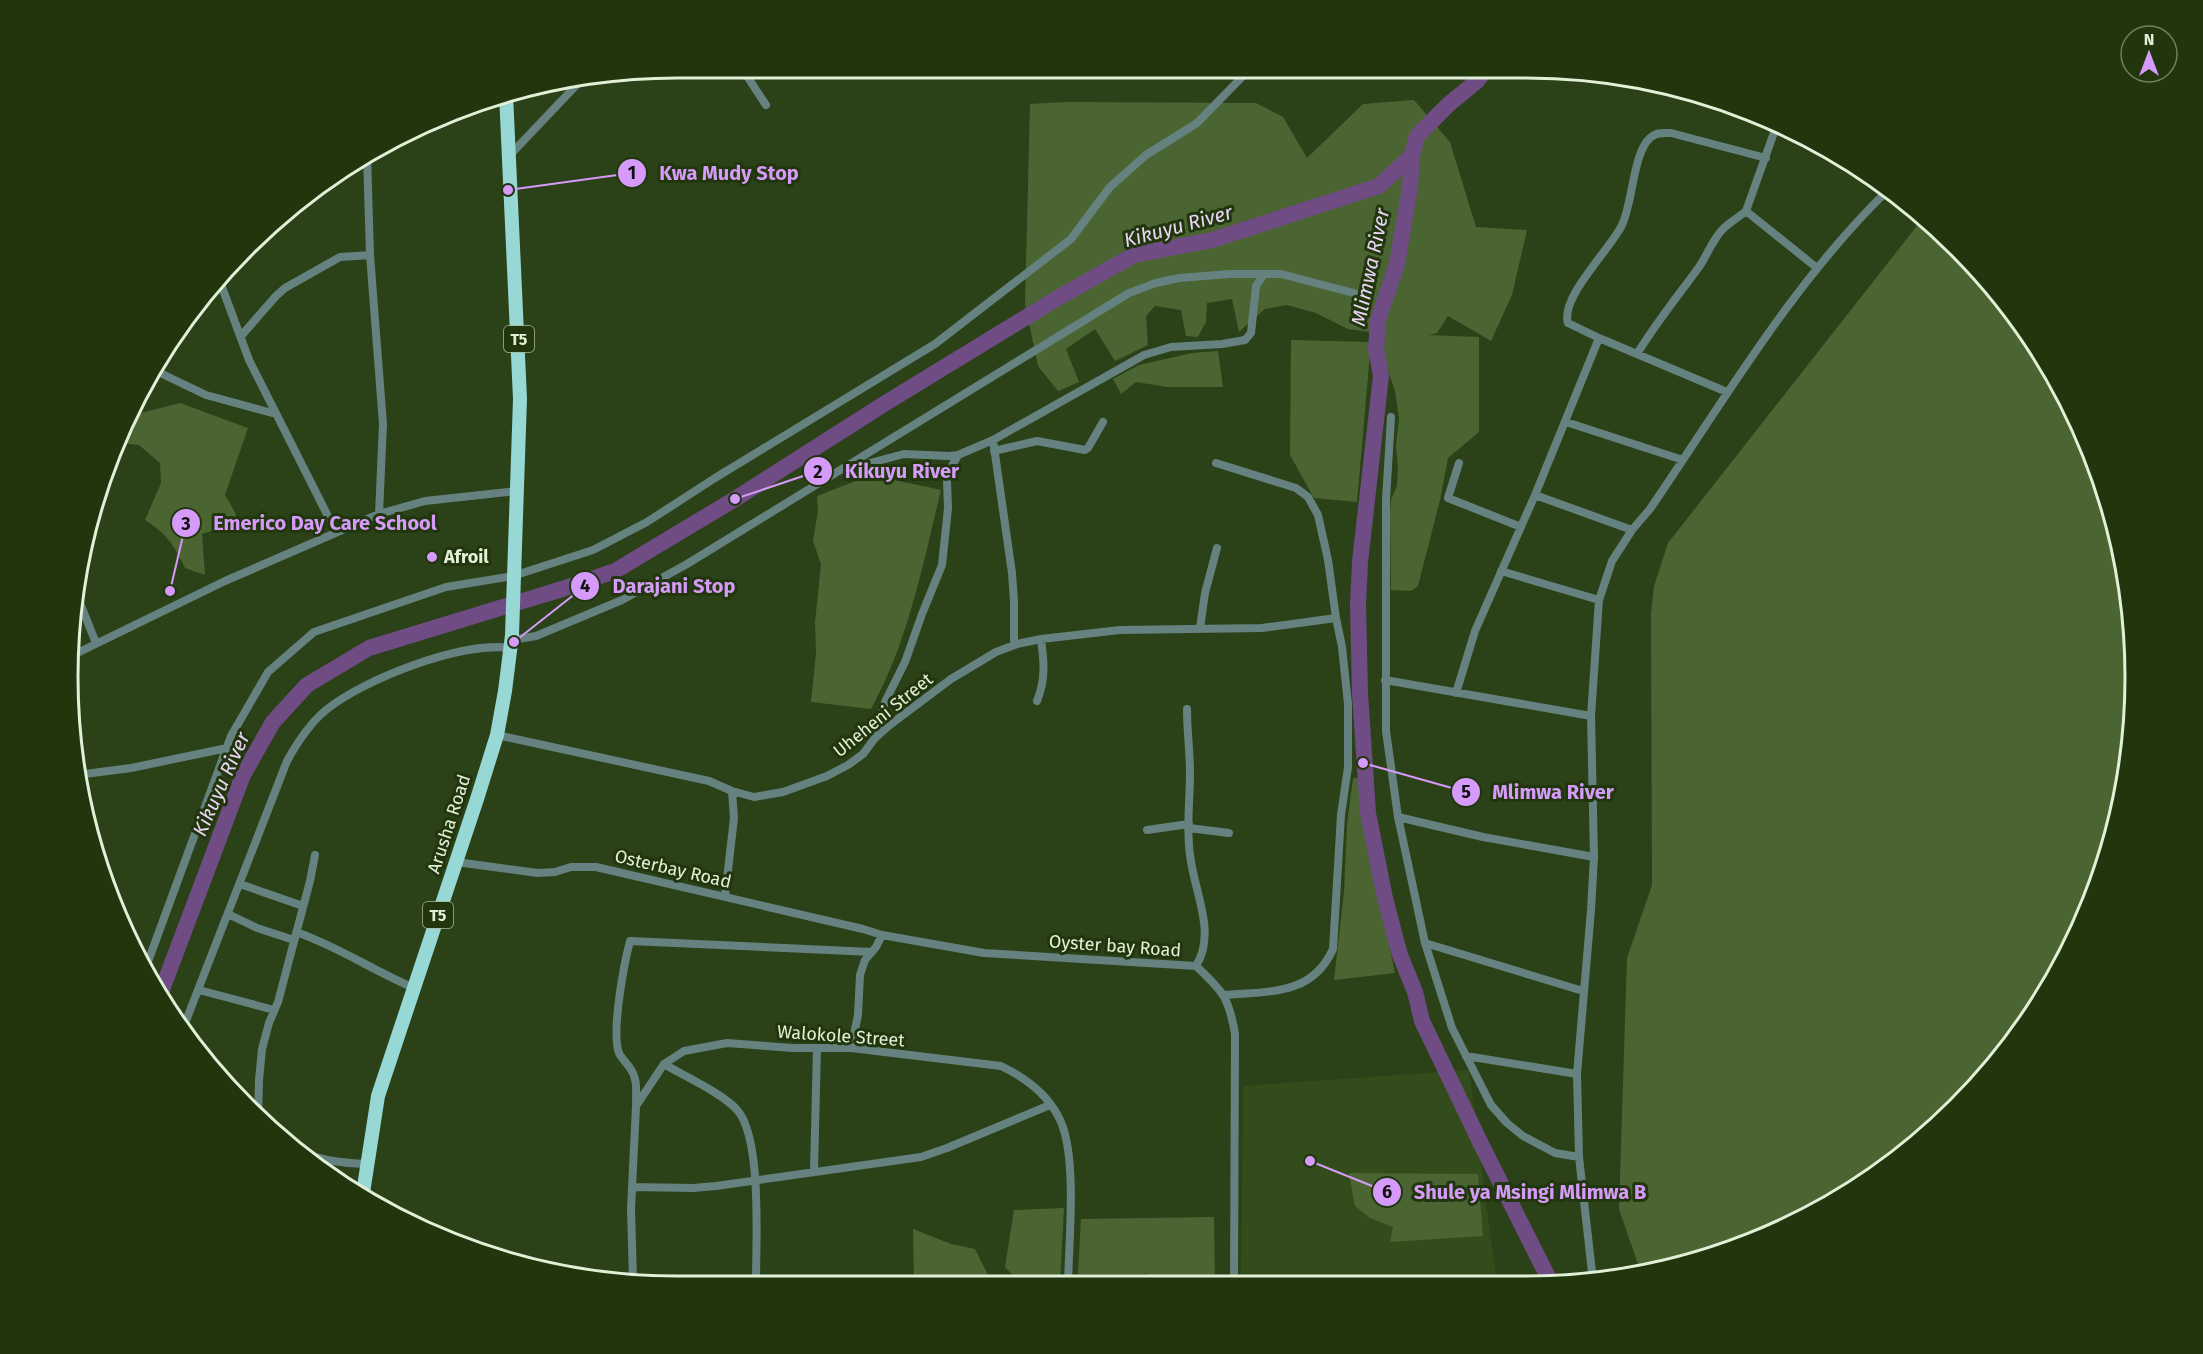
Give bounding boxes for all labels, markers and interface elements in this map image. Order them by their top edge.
north arrow [2119,24,2179,84]
text: N [2144,30,2154,49]
callout: Kwa Mudy Stop [617,154,811,192]
text: Kwa Mudy Stop [659,161,799,185]
text: 1 [628,162,636,184]
water label: Kikuyu River [1121,200,1236,252]
water label: Mlimwa River [1346,205,1394,328]
road number: T5 [504,326,534,352]
callout: Kikuyu River [803,452,971,490]
text: Kikuyu River [845,459,960,483]
text: 2 [813,461,823,483]
callout: Emerico Day Care School [171,504,449,542]
text: Emerico Day Care School [213,511,437,535]
text: 3 [180,513,191,535]
place label: Afroil [443,546,489,568]
marker: Afroil [425,550,439,564]
callout: Darajani Stop [570,567,747,605]
text: Darajani Stop [613,574,735,598]
text: 4 [580,575,590,597]
street label: Uheheni Street [829,668,938,762]
water label: Kikuyu River [187,727,255,840]
street label: Arusha Road [423,772,475,876]
callout: Mlimwa River [1451,773,1626,811]
text: Mlimwa River [1492,780,1615,804]
text: 5 [1461,781,1471,803]
street label: Osterbay Road [613,845,733,893]
road number: T5 [423,902,453,928]
street label: Oyster bay Road [1048,930,1182,962]
street label: Walokole Street [776,1021,906,1051]
callout: Shule ya Msingi Mlimwa B [1372,1173,1658,1211]
text: Shule ya Msingi Mlimwa B [1414,1180,1646,1204]
text: 6 [1382,1181,1392,1203]

